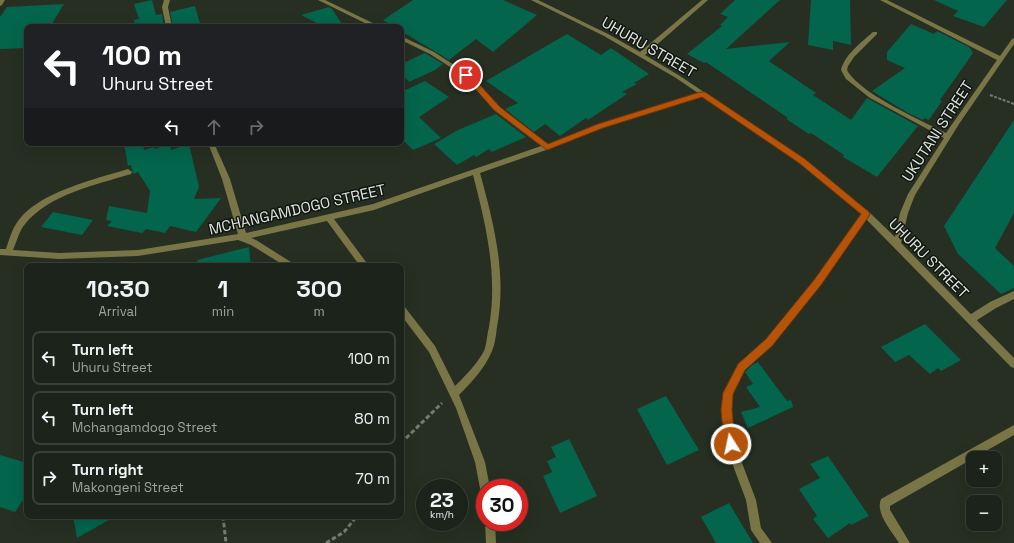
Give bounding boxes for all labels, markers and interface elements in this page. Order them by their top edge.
street label: UHURU STREET [598,12,700,82]
text: 100 m [102,37,182,73]
icon: left [36,40,88,92]
pin [449,58,483,92]
icon: arrive [455,64,477,86]
text: Uhuru Street [102,72,213,95]
street label: UKUTANI STREET [897,77,977,185]
icon: left [161,116,183,138]
icon: ahead [203,116,225,138]
icon: right [245,116,267,138]
street label: MCHANGAMDOGO STREET [207,179,387,239]
street label: UHURU STREET [885,214,973,302]
text: 10:30 [86,273,150,304]
text: 1 [218,273,228,304]
text: 300 [296,273,342,304]
text: Arrival [99,303,137,320]
text: min [212,303,234,320]
text: m [313,303,325,320]
text: Turn left [72,340,134,359]
icon: left [38,347,60,369]
text: 100 m [348,349,390,368]
text: Uhuru Street [72,359,152,376]
text: Turn left [72,400,134,419]
icon: left [38,407,60,429]
text: 80 m [354,409,390,428]
text: Mchangamdogo Street [72,419,217,436]
position arrow [710,423,752,465]
map controls [966,451,1002,531]
button: + [966,451,1002,487]
text: Turn right [72,460,143,479]
icon: right [38,467,60,489]
text: 70 m [355,469,390,488]
text: Makongeni Street [72,479,184,496]
speed limit sign: 30 [476,479,528,531]
text: 23 [430,487,454,513]
button: − [966,495,1002,531]
text: km/h [430,508,454,521]

